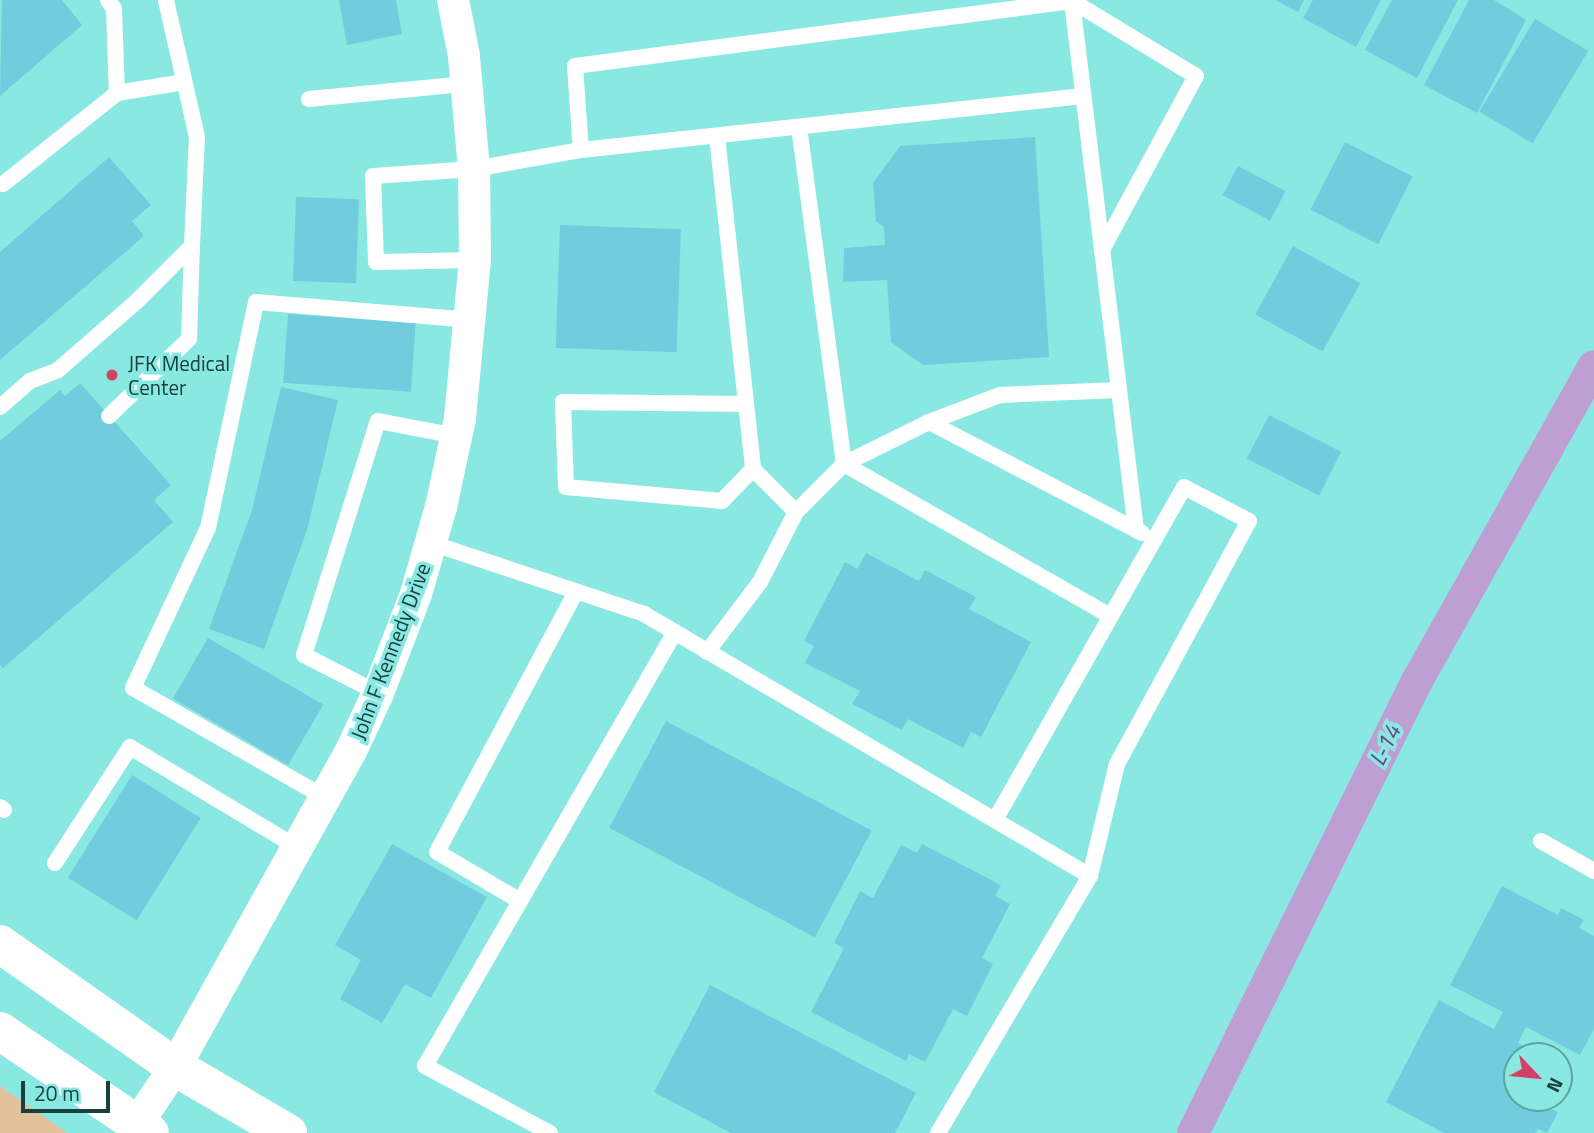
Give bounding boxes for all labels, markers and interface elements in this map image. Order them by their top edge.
place label: JFK Medical Center [128,350,230,400]
marker: JFK Medical Center [102,365,122,385]
street label: John F Kennedy Drive [345,559,435,743]
water label: L-14 [1363,720,1407,770]
north arrow [1503,1042,1573,1112]
scale bar [24,1066,114,1110]
text: N [1540,1073,1571,1098]
text: 20 m [34,1077,80,1109]

